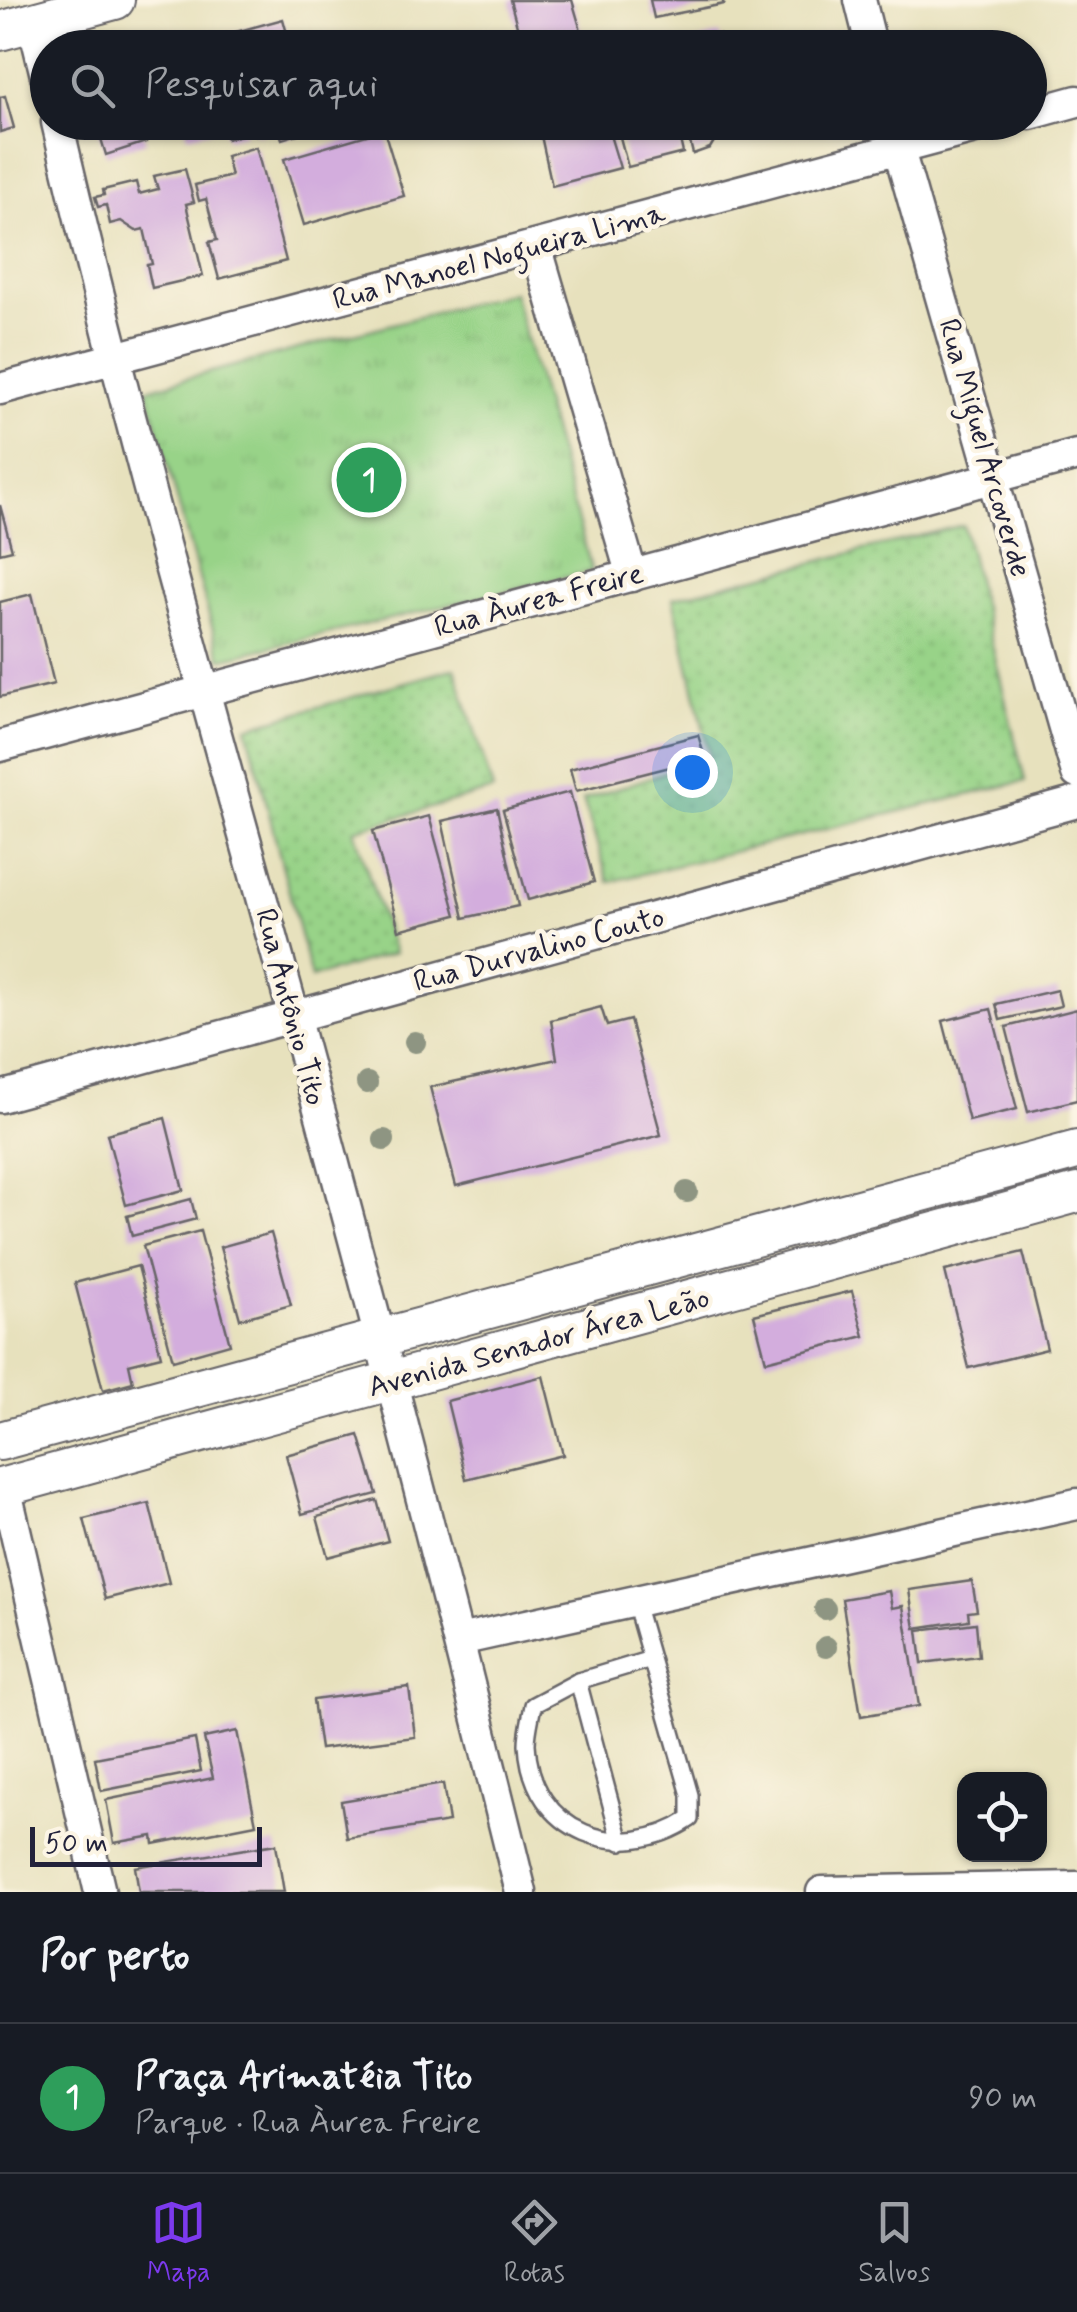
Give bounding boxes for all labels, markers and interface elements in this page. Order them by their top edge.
search box [30,30,1047,140]
icon: search [65,58,120,113]
text: Pesquisar aqui [145,61,378,110]
street label: Rua Manoel Nogueira Lima [328,194,671,323]
street label: Rua Miguel Arcoverde [926,314,1040,583]
pin: 1 [336,442,402,518]
street label: Rua Àurea Freire [430,554,648,648]
your location [667,747,718,798]
street label: Rua Durvalino Couto [409,898,669,1002]
street label: Rua Antônio Tito [245,904,335,1110]
street label: Avenida Senador Área Leão [364,1279,714,1407]
map controls [957,1772,1047,1862]
button: locate [957,1772,1047,1862]
scale bar [30,1822,262,1866]
text: 50 m [45,1826,108,1863]
text: Por perto [40,1930,190,1985]
text: Praça Arimatéia Tito [135,2053,472,2102]
text: 1 [65,2077,80,2119]
text: 90 m [969,2077,1037,2119]
text: Parque · Rua Àurea Freire [135,2102,481,2144]
tab: Mapa [147,2195,210,2292]
tab: Rotas [504,2195,565,2292]
tab: Salvos [858,2195,930,2292]

